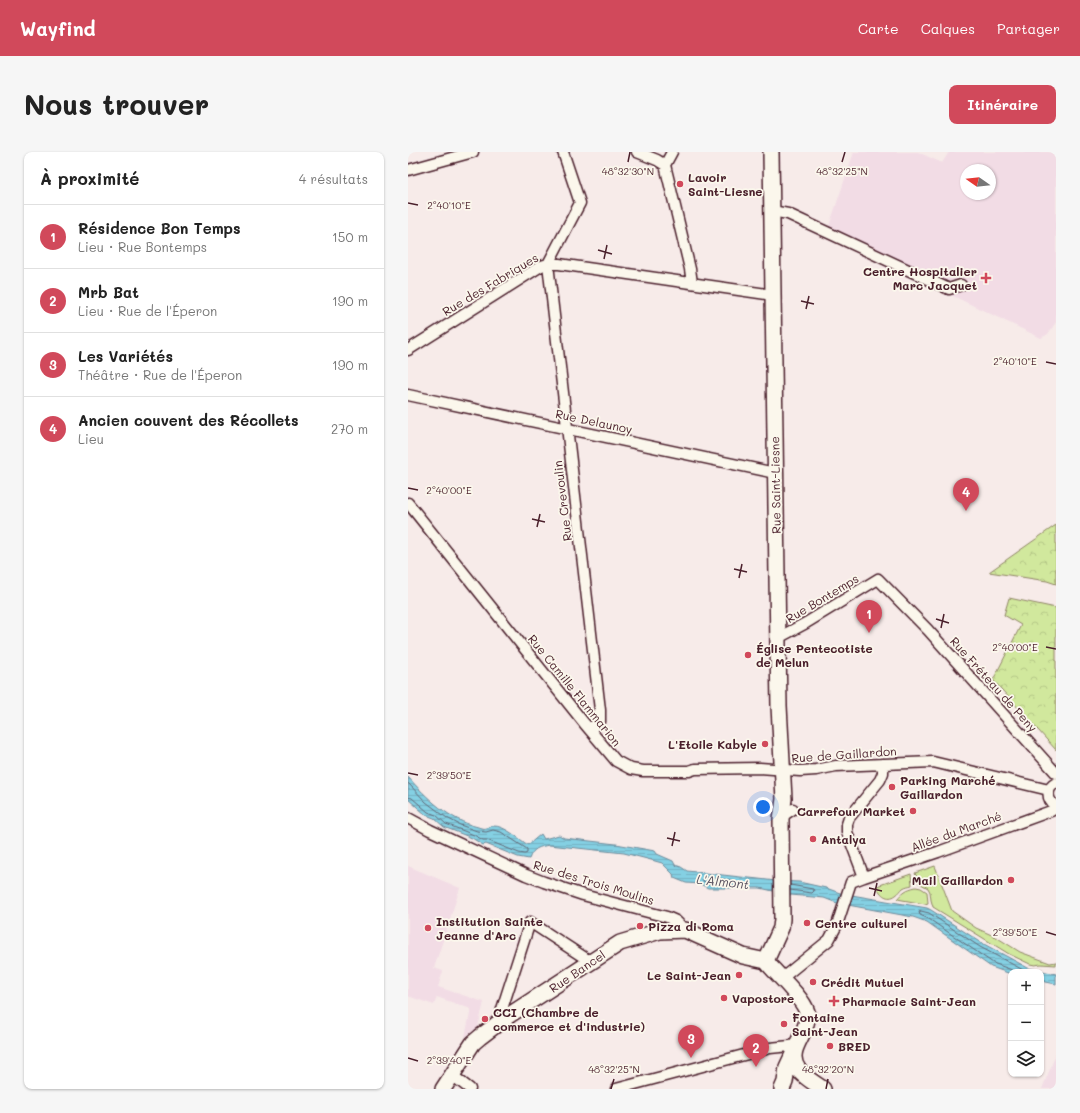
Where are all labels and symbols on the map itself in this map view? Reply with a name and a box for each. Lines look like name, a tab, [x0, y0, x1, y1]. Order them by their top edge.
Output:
text: 48°32'30"N	[602, 164, 654, 178]
text: 48°32'25"N	[816, 164, 868, 178]
north arrow	[960, 164, 996, 200]
place label: Lavoir Saint-Liesne	[688, 169, 762, 199]
marker: Lavoir Saint-Liesne	[675, 179, 685, 189]
text: 2°40'10"E	[427, 198, 471, 212]
street label: Rue des Fabriques	[439, 249, 541, 319]
place label: Centre Hospitalier Marc Jacquet	[863, 263, 977, 293]
marker: Centre Hospitalier Marc Jacquet	[980, 272, 992, 284]
text: 2°40'10"E	[993, 354, 1037, 368]
street label: Rue Delaunoy	[554, 405, 634, 437]
street label: Rue Saint-Liesne	[766, 436, 784, 534]
street label: Rue Crevoulin	[549, 460, 575, 542]
pin: 4	[953, 478, 979, 511]
text: 2°40'00"E	[426, 483, 472, 497]
street label: Rue Bontemps	[783, 570, 862, 626]
pin: 1	[856, 600, 882, 633]
street label: Rue Camille Flammarion	[525, 631, 625, 749]
street label: Rue Fréteau de Peny	[947, 633, 1041, 735]
place label: Église Pentecotiste de Melun	[756, 640, 873, 670]
text: 2°40'00"E	[992, 640, 1038, 654]
marker: Église Pentecotiste de Melun	[743, 650, 753, 660]
place label: L'Etoile Kabyle	[668, 736, 757, 752]
marker: L'Etoile Kabyle	[760, 739, 770, 749]
street label: Rue de Gaillardon	[791, 742, 897, 766]
text: 2°39'50"E	[427, 768, 472, 782]
place label: Parking Marché Gaillardon	[900, 772, 995, 802]
marker: Parking Marché Gaillardon	[887, 782, 897, 792]
your location	[753, 797, 773, 817]
place label: Carrefour Market	[797, 803, 905, 819]
marker: Carrefour Market	[908, 806, 918, 816]
street label: Allée du Marché	[908, 807, 1004, 855]
place label: Antalya	[821, 831, 866, 847]
marker: Antalya	[808, 834, 818, 844]
street label: Rue des Trois Moulins	[532, 856, 657, 908]
water label: L'Almont	[696, 870, 750, 892]
place label: Mail Gaillardon	[912, 872, 1003, 888]
marker: Mail Gaillardon	[1006, 875, 1016, 885]
place label: Institution Sainte Jeanne d'Arc	[436, 913, 543, 943]
place label: Centre culturel	[815, 915, 907, 931]
place label: Pizza di Roma	[648, 918, 734, 934]
marker: Centre culturel	[802, 918, 812, 928]
marker: Pizza di Roma	[635, 921, 645, 931]
marker: Institution Sainte Jeanne d'Arc	[423, 923, 433, 933]
text: 2°39'50"E	[993, 925, 1038, 939]
street label: Rue Bancel	[546, 946, 608, 996]
place label: Le Saint-Jean	[647, 967, 731, 983]
marker: Le Saint-Jean	[734, 970, 744, 980]
place label: Crédit Mutuel	[821, 974, 904, 990]
marker: Crédit Mutuel	[808, 977, 818, 987]
place label: Vapostore	[732, 990, 794, 1006]
marker: Vapostore	[719, 993, 729, 1003]
place label: Pharmacie Saint-Jean	[842, 993, 976, 1009]
marker: Pharmacie Saint-Jean	[829, 996, 839, 1006]
place label: CCI (Chambre de commerce et d'industrie)	[493, 1004, 645, 1034]
place label: Fontaine Saint-Jean	[792, 1009, 858, 1039]
marker: CCI (Chambre de commerce et d'industrie)	[480, 1014, 490, 1024]
marker: Fontaine Saint-Jean	[779, 1019, 789, 1029]
pin: 3	[678, 1025, 704, 1058]
pin: 2	[743, 1034, 769, 1067]
place label: BRED	[838, 1038, 871, 1054]
marker: BRED	[825, 1041, 835, 1051]
text: 2°39'40"E	[427, 1053, 472, 1067]
text: 48°32'25"N	[588, 1062, 640, 1076]
text: 48°32'20"N	[802, 1062, 854, 1076]

